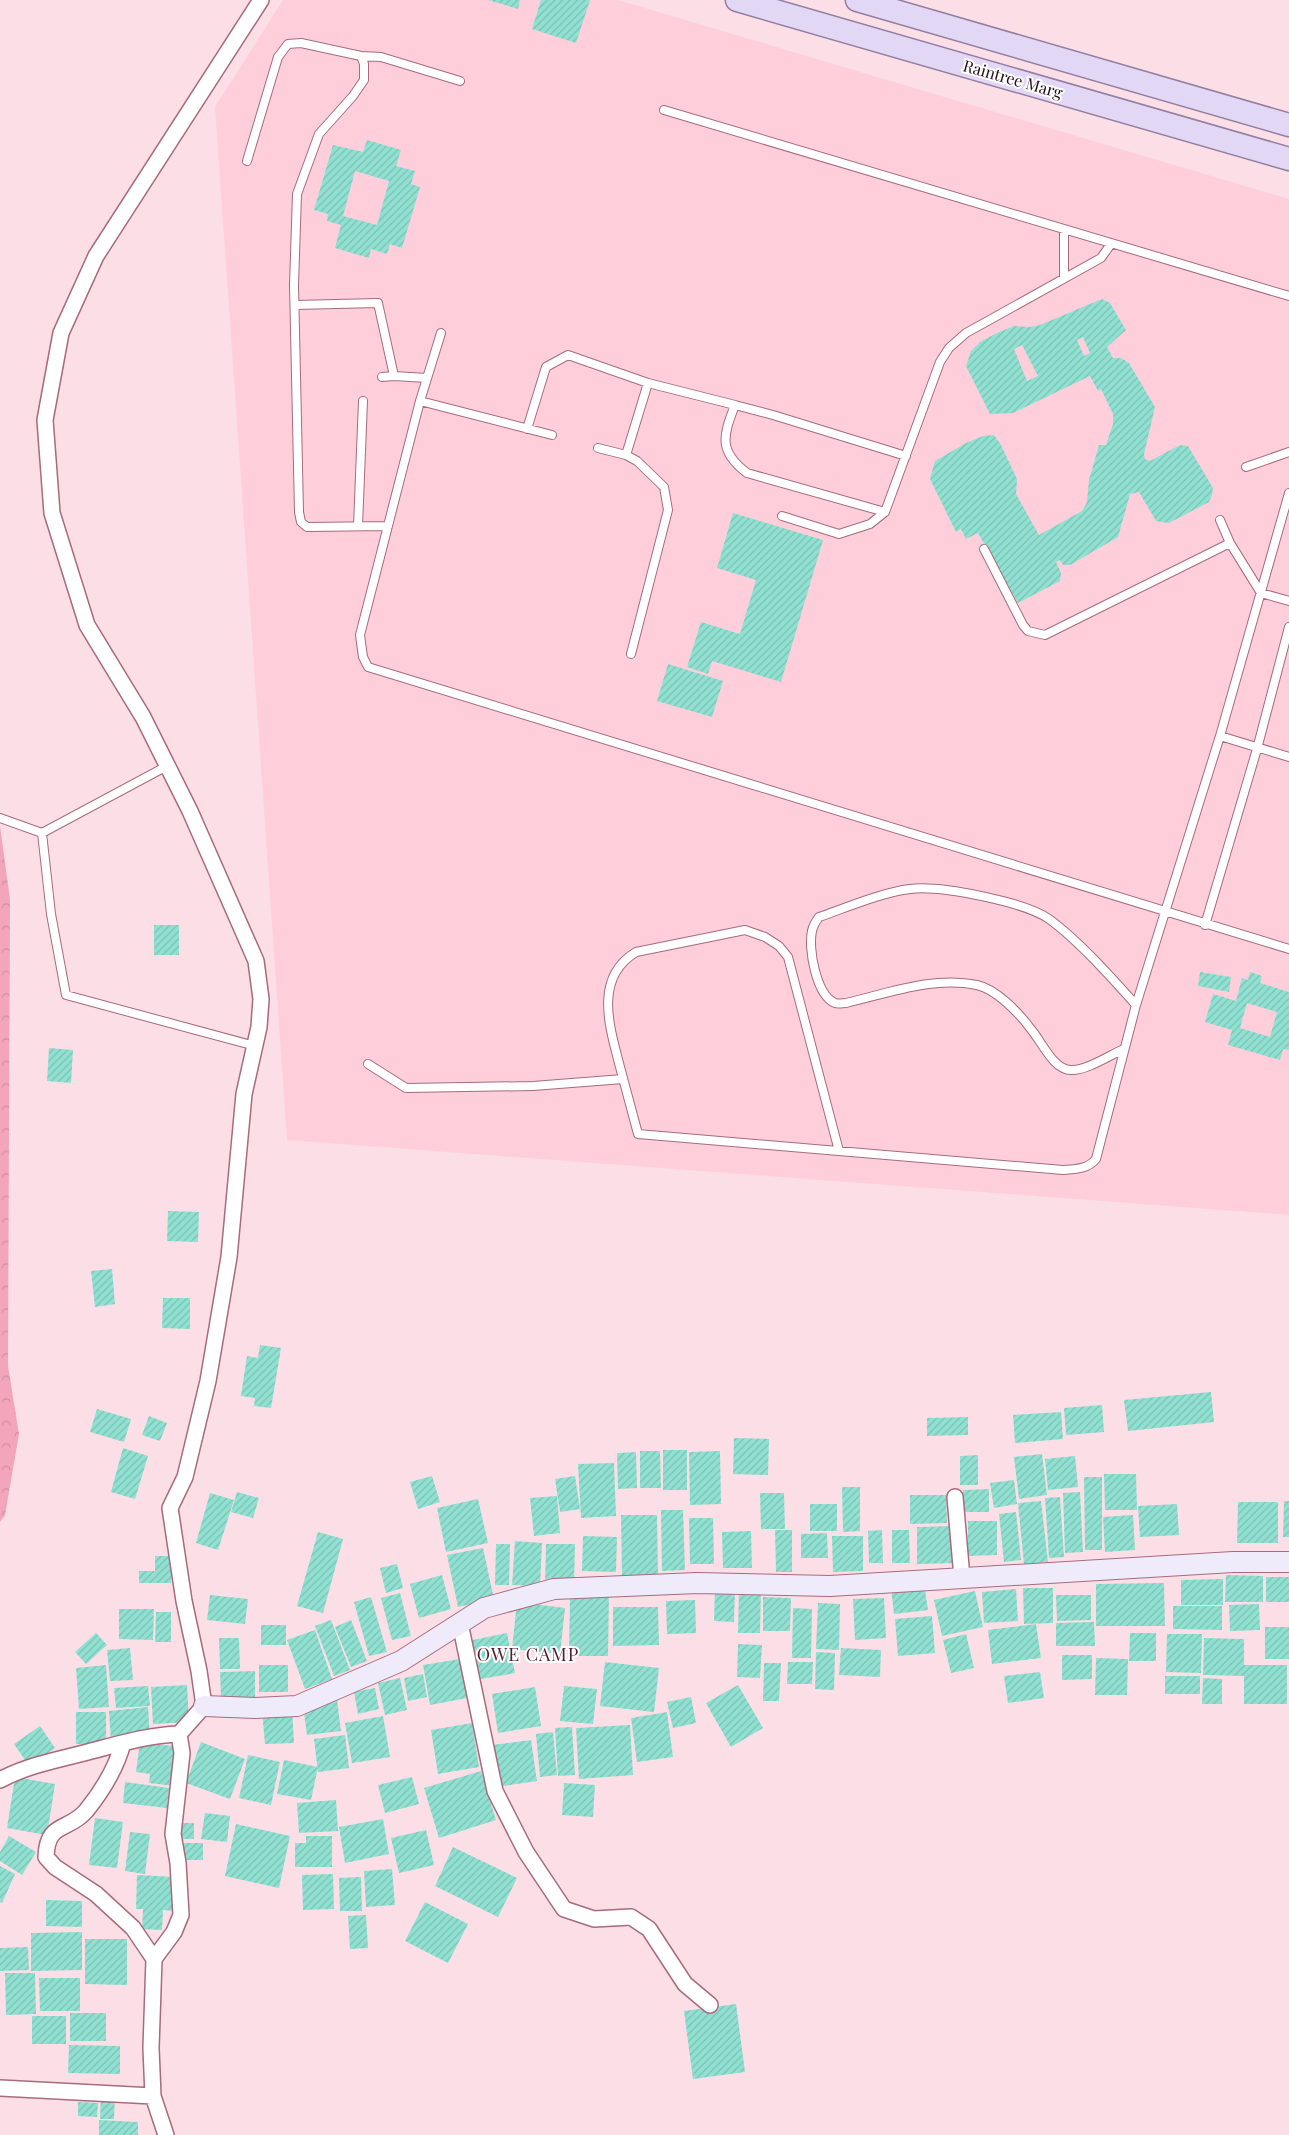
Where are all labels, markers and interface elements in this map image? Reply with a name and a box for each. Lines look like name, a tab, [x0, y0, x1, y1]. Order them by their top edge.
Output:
street label: Raintree Marg	[961, 54, 1066, 103]
district label: OWE CAMP	[477, 1642, 579, 1666]

